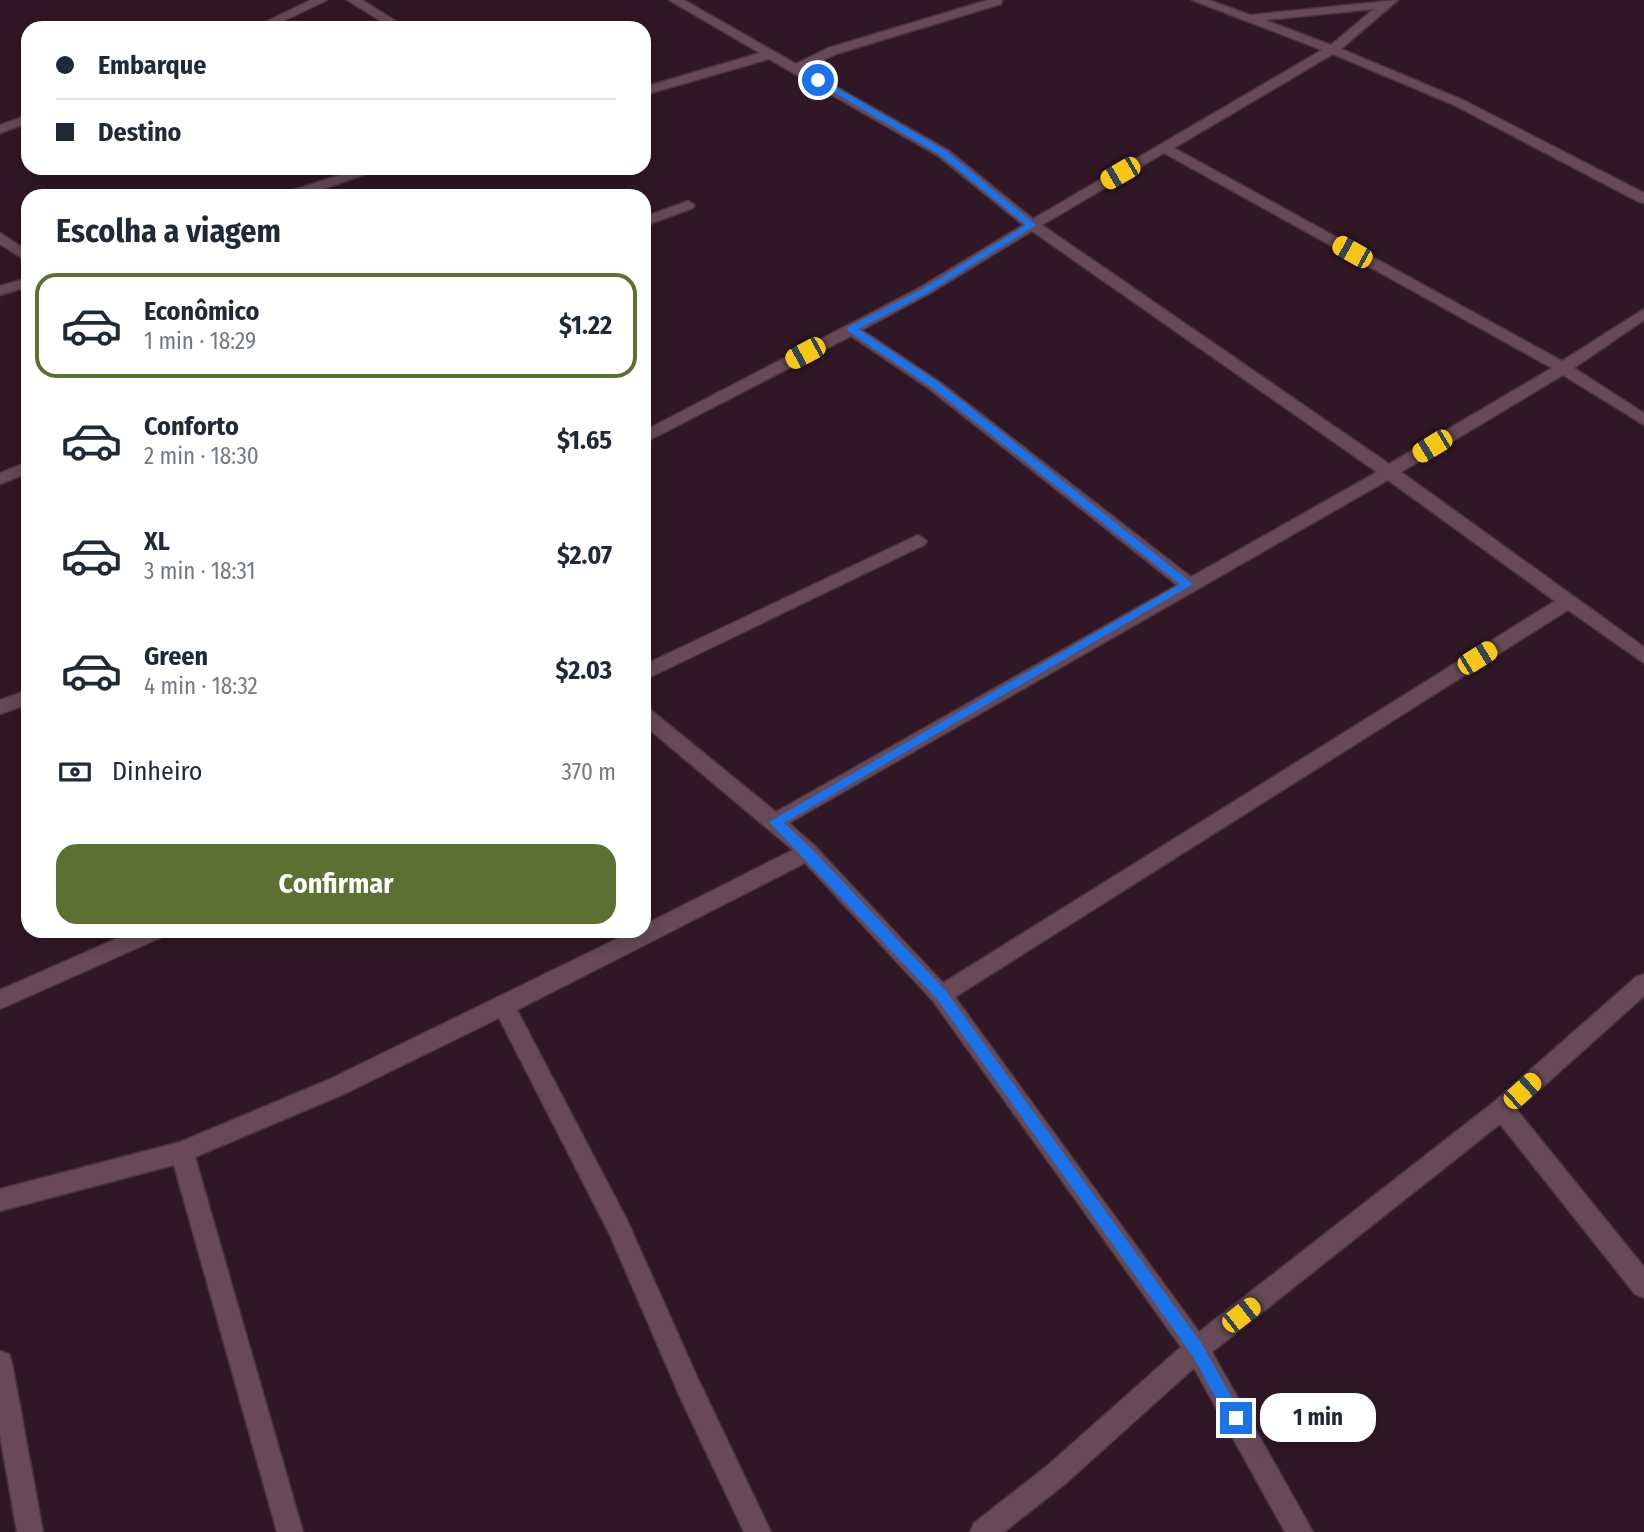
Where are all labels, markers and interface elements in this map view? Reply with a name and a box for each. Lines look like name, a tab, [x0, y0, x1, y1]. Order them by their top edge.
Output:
text: Embarque	[98, 50, 206, 81]
route start	[802, 64, 834, 96]
text: Destino	[98, 117, 181, 148]
car	[1097, 153, 1144, 193]
text: Escolha a viagem	[56, 212, 281, 250]
car	[1329, 233, 1376, 271]
icon: car	[60, 294, 123, 357]
text: Econômico	[144, 296, 259, 327]
text: $1.22	[559, 310, 612, 341]
text: 1 min · 18:29	[144, 327, 256, 355]
car	[782, 334, 829, 372]
icon: car	[60, 409, 123, 472]
text: Conforto	[144, 411, 239, 442]
text: $1.65	[557, 425, 612, 456]
car	[1409, 426, 1456, 466]
text: 2 min · 18:30	[144, 442, 259, 470]
icon: car	[60, 524, 123, 587]
text: XL	[144, 526, 170, 557]
text: $2.07	[557, 540, 612, 571]
text: 3 min · 18:31	[144, 557, 255, 585]
car	[1454, 638, 1501, 678]
icon: car	[60, 639, 123, 702]
text: Green	[144, 641, 208, 672]
text: $2.03	[555, 655, 612, 686]
text: 4 min · 18:32	[144, 672, 258, 700]
icon: cash	[56, 753, 94, 791]
text: Dinheiro	[112, 756, 202, 787]
text: 370 m	[562, 758, 616, 786]
button: Confirmar	[56, 844, 616, 924]
car	[1500, 1069, 1545, 1113]
car	[1218, 1294, 1265, 1336]
callout: 1 min	[1260, 1394, 1376, 1442]
route end	[1220, 1402, 1252, 1434]
text: 1 min	[1293, 1403, 1343, 1431]

